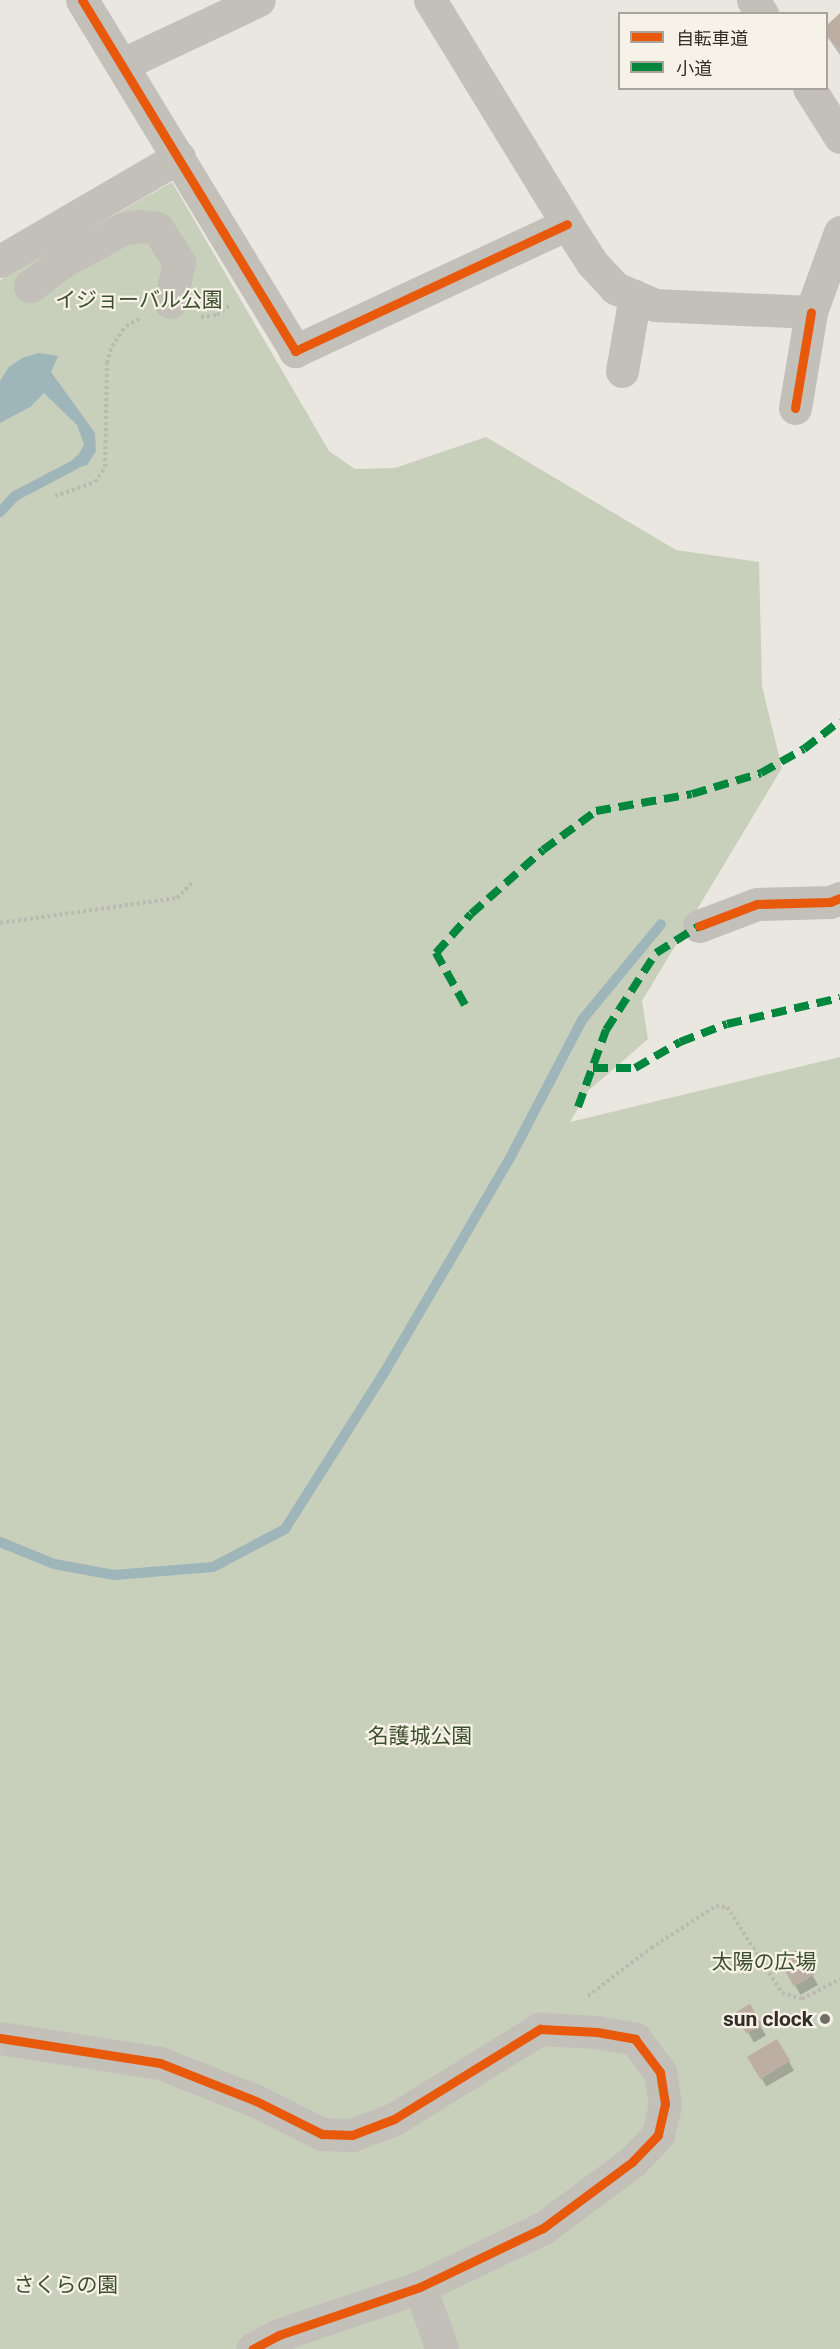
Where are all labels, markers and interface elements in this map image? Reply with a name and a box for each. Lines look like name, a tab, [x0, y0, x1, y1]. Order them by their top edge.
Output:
legend	[618, 12, 828, 90]
text: 自転車道	[676, 28, 748, 49]
text: 小道	[676, 58, 712, 79]
park label: イジョーバル公園	[55, 287, 223, 313]
park label: 名護城公園	[368, 1723, 472, 1749]
park label: 太陽の広場	[712, 1949, 816, 1975]
place label: sun clock	[723, 2006, 813, 2032]
marker: sun clock	[818, 2012, 832, 2026]
park label: さくらの園	[14, 2272, 118, 2298]

